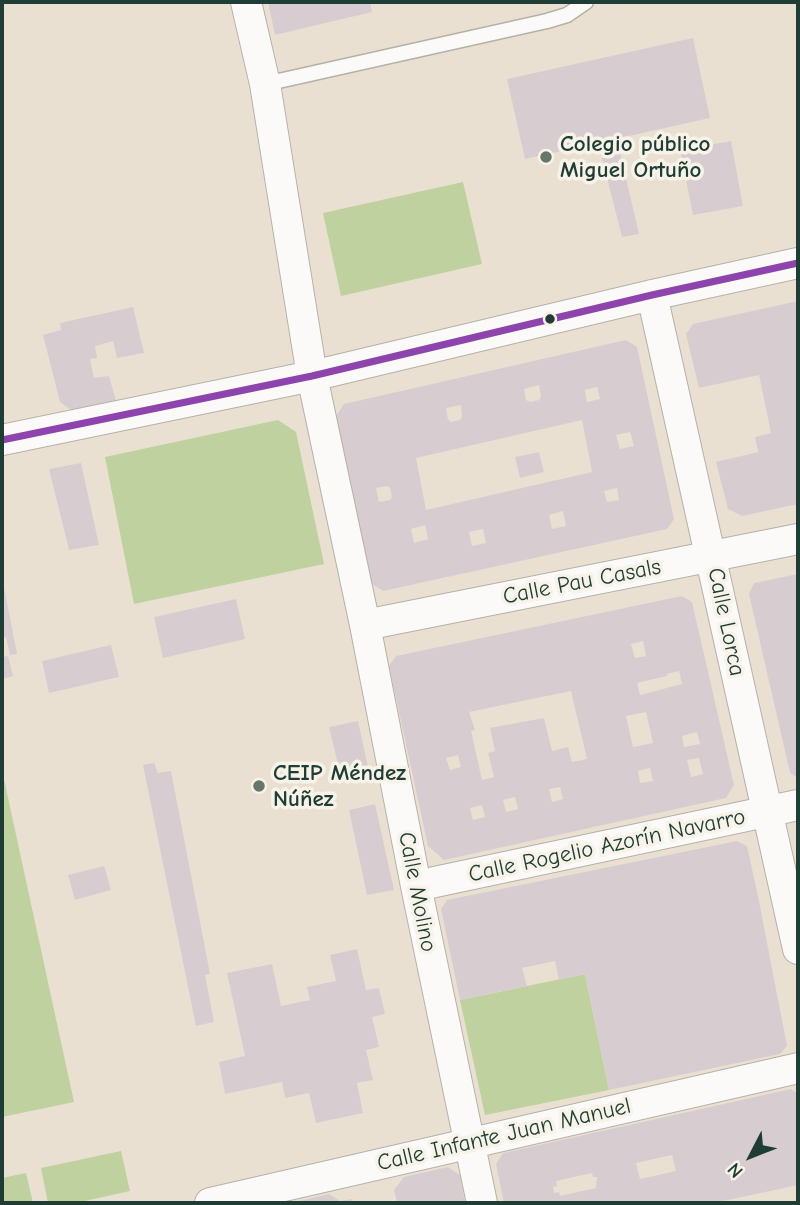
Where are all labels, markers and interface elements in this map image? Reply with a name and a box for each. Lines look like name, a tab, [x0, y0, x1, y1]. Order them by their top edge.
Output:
place label: Colegio público Miguel Ortuño	[560, 130, 710, 184]
marker: Colegio público Miguel Ortuño	[538, 149, 554, 165]
unlabelled marker	[543, 312, 557, 326]
street label: Calle Pau Casals	[501, 553, 663, 611]
street label: Calle Lorca	[701, 565, 751, 679]
place label: CEIP Méndez Núñez	[273, 759, 406, 813]
marker: CEIP Méndez Núñez	[251, 778, 267, 794]
street label: Calle Rogelio Azorín Navarro	[466, 803, 748, 889]
street label: Calle Molino	[392, 830, 442, 954]
street label: Calle Infante Juan Manuel	[375, 1092, 633, 1178]
north arrow	[716, 1121, 786, 1191]
text: N	[723, 1158, 748, 1182]

